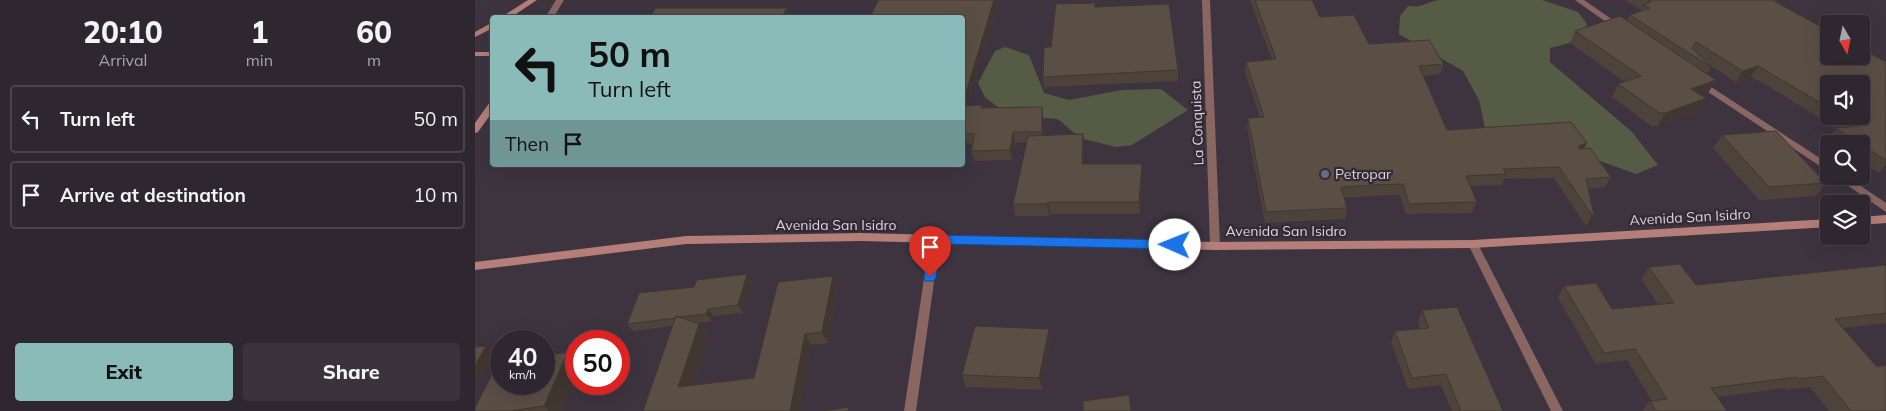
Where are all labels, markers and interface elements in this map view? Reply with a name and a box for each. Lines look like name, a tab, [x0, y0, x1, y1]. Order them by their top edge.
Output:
text: 20:10	[83, 13, 163, 51]
text: 1	[250, 13, 268, 51]
text: 60	[356, 13, 392, 51]
north arrow	[1820, 15, 1870, 65]
map controls	[1820, 15, 1870, 245]
text: 50 m	[588, 32, 671, 76]
icon: left	[505, 35, 570, 100]
text: Arrival	[98, 50, 147, 70]
text: min	[246, 50, 273, 70]
text: m	[367, 50, 381, 70]
text: Turn left	[588, 75, 671, 103]
button: sound	[1820, 75, 1870, 125]
street label: La Conquista	[1187, 80, 1207, 166]
icon: left	[17, 105, 45, 133]
text: Turn left	[60, 107, 135, 131]
text: 50 m	[414, 107, 458, 131]
icon: arrive	[559, 130, 587, 158]
text: Then	[505, 132, 549, 156]
button: search	[1820, 135, 1870, 185]
place label: Petropar	[1335, 165, 1392, 183]
marker: Petropar	[1319, 168, 1331, 180]
icon: arrive	[17, 181, 45, 209]
text: Arrive at destination	[60, 183, 246, 207]
text: 10 m	[414, 183, 458, 207]
button: layers	[1820, 195, 1870, 245]
street label: Avenida San Isidro	[1629, 205, 1751, 229]
street label: Avenida San Isidro	[775, 216, 897, 234]
position arrow	[1148, 218, 1200, 270]
street label: Avenida San Isidro	[1225, 222, 1347, 240]
pin	[909, 226, 951, 277]
icon: arrive	[916, 233, 944, 261]
speed limit sign: 50	[565, 330, 630, 395]
text: 40	[507, 341, 538, 372]
button: Exit	[15, 343, 233, 401]
button: Share	[243, 343, 460, 401]
text: km/h	[509, 367, 536, 382]

